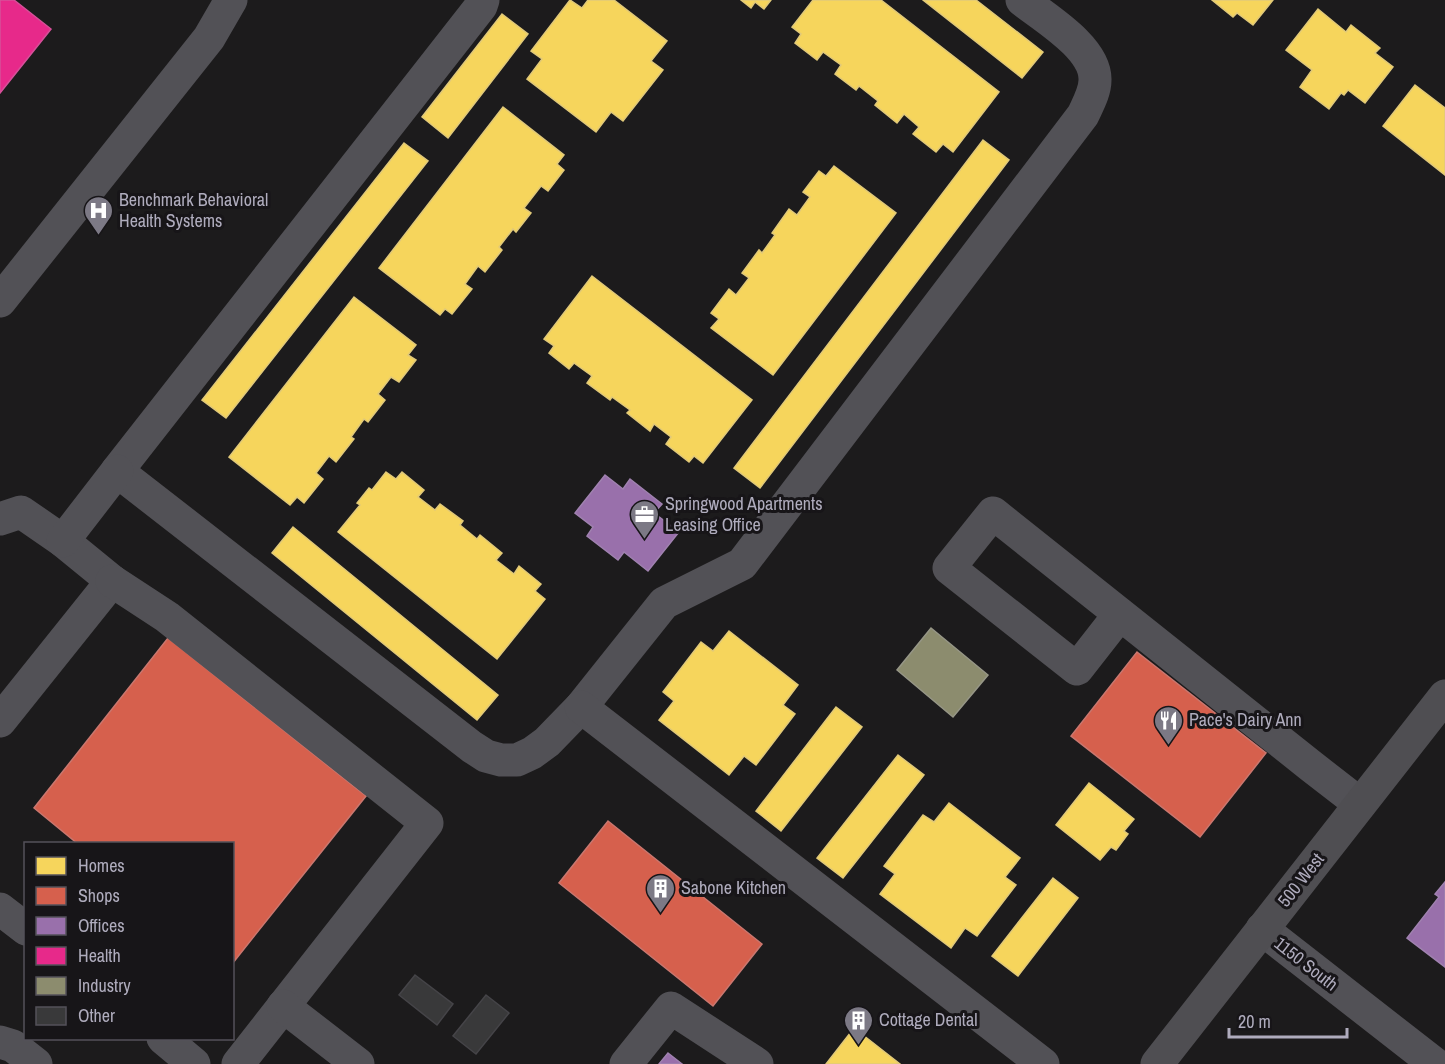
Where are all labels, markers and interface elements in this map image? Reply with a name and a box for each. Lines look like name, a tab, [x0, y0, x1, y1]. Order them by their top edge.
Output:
place label: Benchmark Behavioral Health Systems	[119, 187, 268, 233]
hospital icon: Benchmark Behavioral Health Systems	[82, 194, 114, 236]
place label: Springwood Apartments Leasing Office	[665, 491, 823, 537]
office icon: Springwood Apartments Leasing Office	[628, 498, 660, 540]
restaurant icon: Pace's Dairy Ann	[1152, 704, 1184, 746]
place label: Pace's Dairy Ann	[1189, 707, 1302, 732]
legend	[24, 842, 234, 1040]
street label: 500 West	[1272, 848, 1330, 912]
text: Homes	[78, 853, 125, 878]
building icon: Sabone Kitchen	[644, 872, 676, 914]
place label: Sabone Kitchen	[681, 875, 786, 900]
text: Shops	[78, 883, 120, 908]
text: Offices	[78, 913, 125, 938]
street label: 1150 South	[1269, 931, 1343, 996]
text: Health	[78, 943, 121, 968]
text: Industry	[78, 973, 131, 998]
scale bar	[1229, 1001, 1348, 1039]
text: Other	[78, 1003, 115, 1028]
building icon: Cottage Dental	[842, 1004, 874, 1046]
place label: Cottage Dental	[879, 1007, 977, 1032]
text: 20 m	[1238, 1009, 1271, 1034]

